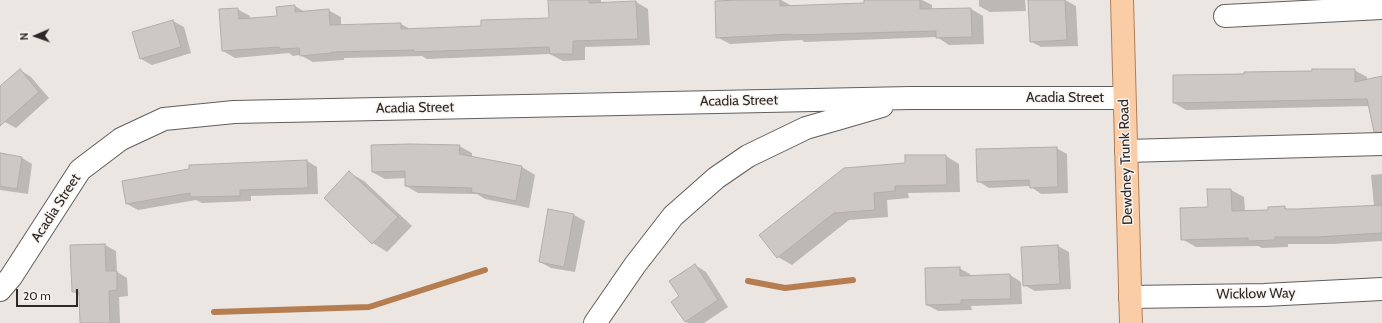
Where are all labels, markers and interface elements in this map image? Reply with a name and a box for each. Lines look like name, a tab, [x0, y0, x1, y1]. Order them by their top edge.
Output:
north arrow	[16, 16, 56, 56]
text: N	[17, 32, 31, 41]
street label: Acadia Street	[1026, 90, 1104, 106]
street label: Acadia Street	[700, 92, 778, 110]
street label: Acadia Street	[376, 99, 454, 117]
street label: Dewdney Trunk Road	[1115, 99, 1137, 225]
street label: Acadia Street	[28, 171, 84, 245]
scale bar	[18, 281, 80, 307]
street label: Wicklow Way	[1216, 285, 1296, 303]
text: 20 m	[23, 288, 51, 303]

